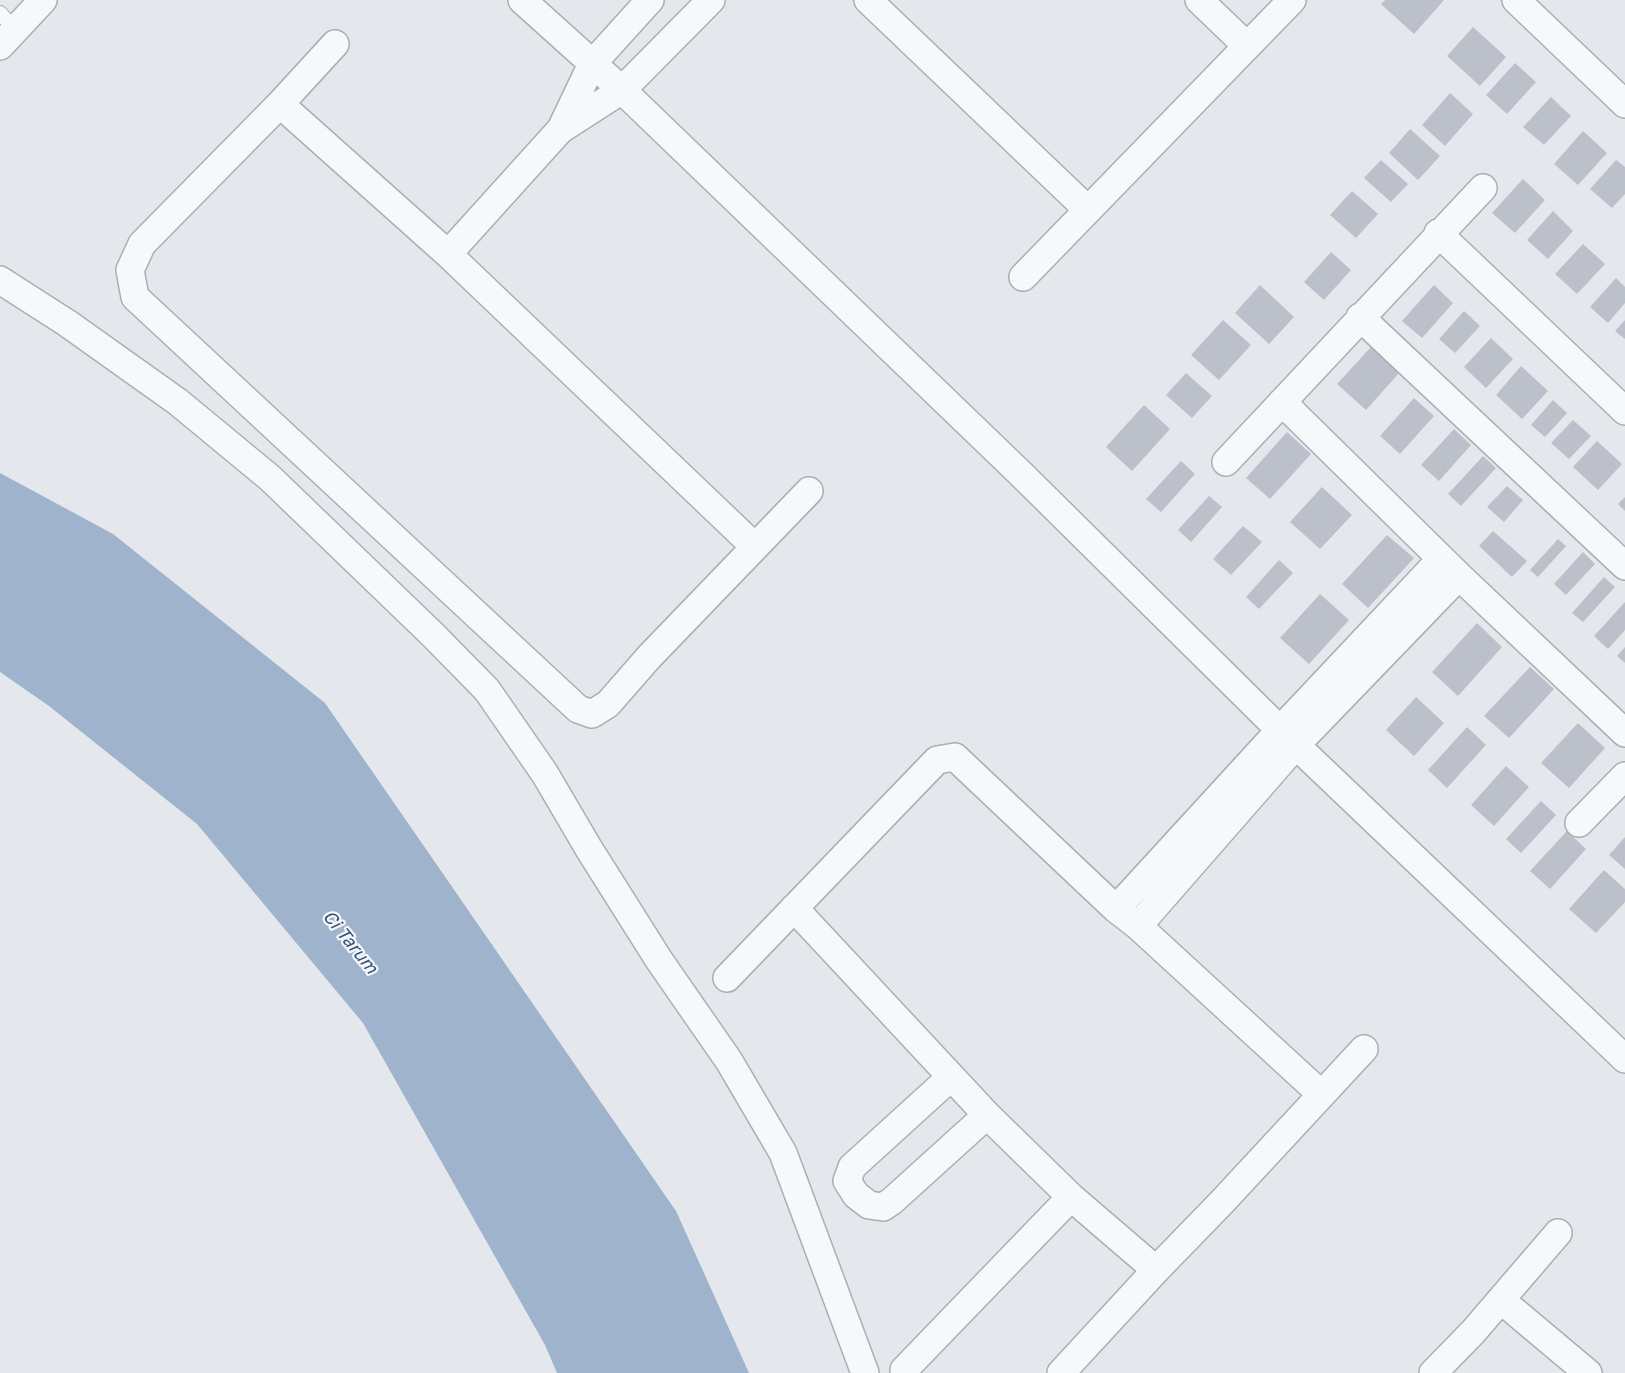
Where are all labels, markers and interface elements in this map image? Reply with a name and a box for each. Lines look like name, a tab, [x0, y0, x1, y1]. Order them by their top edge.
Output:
water label: Ci Tarum	[318, 906, 382, 978]

